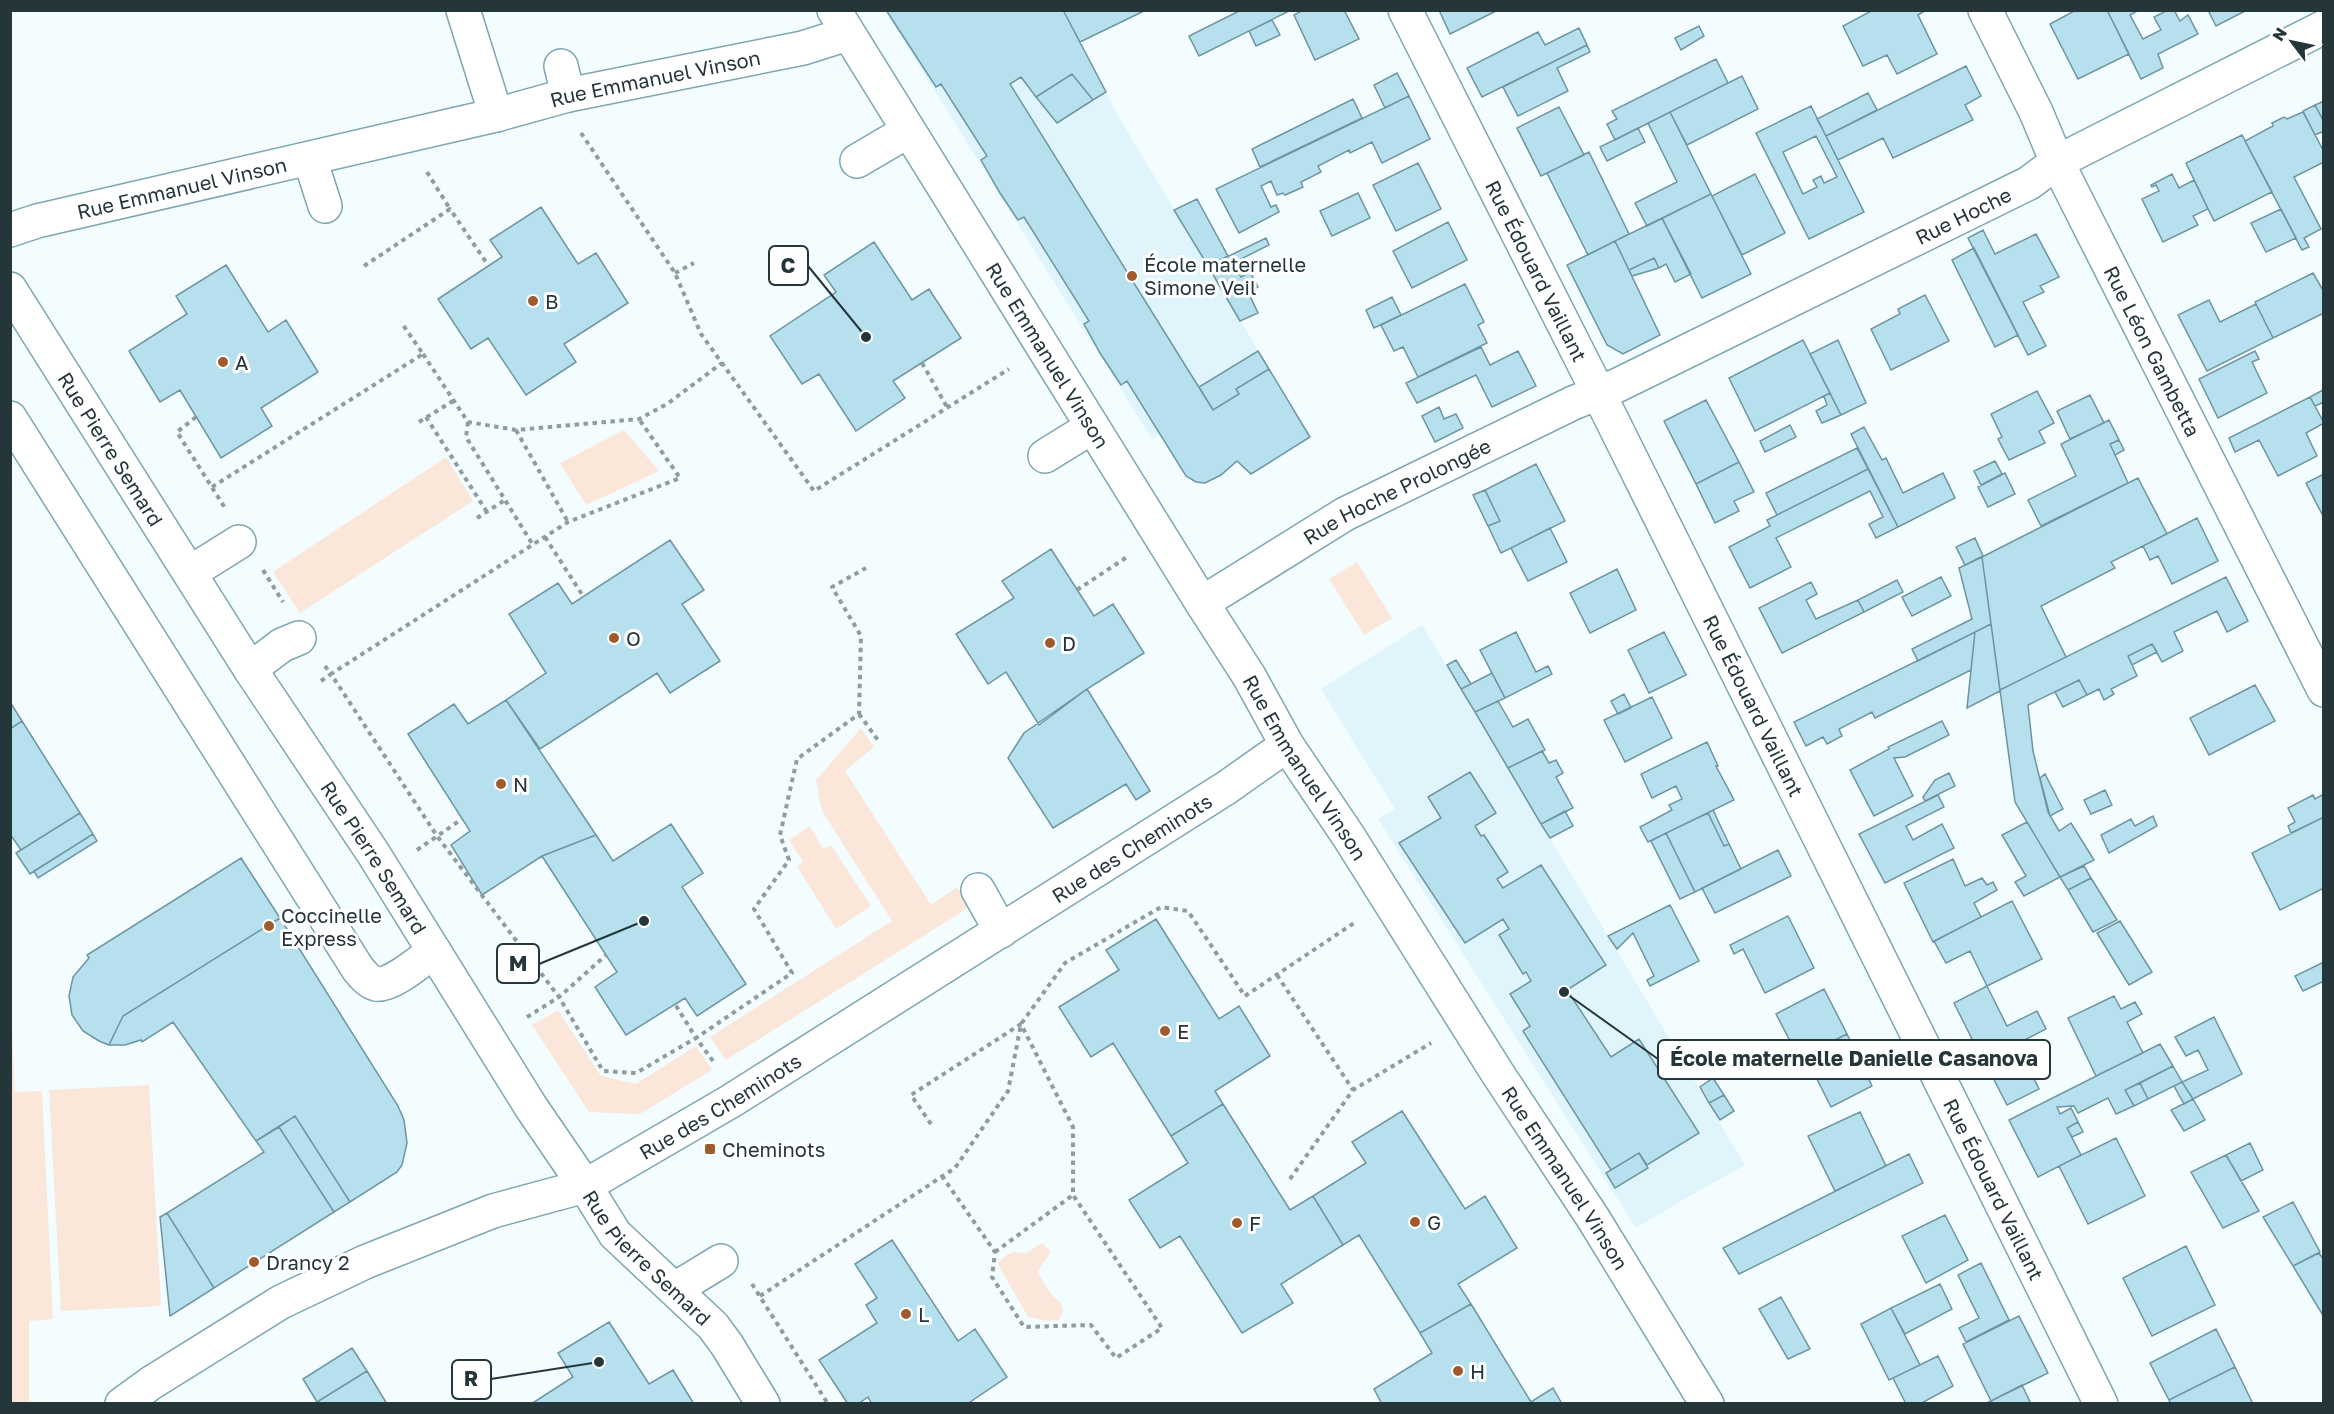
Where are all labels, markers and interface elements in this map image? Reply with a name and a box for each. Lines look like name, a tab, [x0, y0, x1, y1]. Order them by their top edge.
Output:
north arrow	[2262, 12, 2322, 72]
text: N	[2268, 24, 2291, 45]
street label: Rue Emmanuel Vinson	[547, 45, 762, 111]
street label: Rue Emmanuel Vinson	[75, 152, 289, 223]
street label: Rue Édouard Vaillant	[1481, 176, 1592, 365]
street label: Rue Hoche	[1911, 182, 2015, 249]
callout: C	[769, 246, 808, 285]
text: C	[781, 252, 796, 278]
place label: École maternelle Simone Veil	[1144, 252, 1306, 299]
street label: Rue Emmanuel Vinson	[981, 258, 1115, 452]
street label: Rue Léon Gambetta	[2099, 262, 2206, 440]
marker: École maternelle Simone Veil	[1125, 269, 1139, 283]
place label: B	[545, 289, 558, 313]
marker: B	[526, 294, 540, 308]
place label: A	[235, 350, 248, 374]
marker: A	[216, 355, 230, 369]
street label: Rue Pierre Semard	[53, 367, 168, 530]
street label: Rue Hoche Prolongée	[1299, 433, 1494, 549]
street label: Rue Édouard Vaillant	[1699, 611, 1809, 800]
place label: O	[626, 626, 641, 650]
marker: O	[607, 631, 621, 645]
place label: D	[1062, 631, 1076, 655]
marker: D	[1043, 636, 1057, 650]
street label: Rue Emmanuel Vinson	[1239, 670, 1372, 864]
place label: N	[513, 772, 528, 796]
street label: Rue Pierre Semard	[316, 776, 432, 938]
marker: N	[494, 777, 508, 791]
street label: Rue des Cheminots	[1047, 788, 1216, 907]
place label: Coccinelle Express	[281, 903, 382, 950]
marker: Coccinelle Express	[262, 919, 276, 933]
callout: M	[497, 944, 539, 983]
text: M	[509, 950, 527, 976]
place label: E	[1177, 1019, 1189, 1043]
marker: E	[1158, 1024, 1172, 1038]
callout: École maternelle Danielle Casanova	[1658, 1040, 2050, 1079]
text: École maternelle Danielle Casanova	[1670, 1045, 2038, 1071]
street label: Rue des Cheminots	[635, 1047, 805, 1163]
street label: Rue Emmanuel Vinson	[1497, 1081, 1634, 1274]
street label: Rue Édouard Vaillant	[1939, 1094, 2049, 1284]
place label: Cheminots	[722, 1137, 825, 1161]
marker: Cheminots	[703, 1142, 717, 1156]
street label: Rue Pierre Semard	[578, 1185, 716, 1330]
place label: G	[1427, 1210, 1441, 1234]
place label: F	[1249, 1211, 1261, 1235]
marker: G	[1408, 1215, 1422, 1229]
marker: F	[1230, 1216, 1244, 1230]
place label: Drancy 2	[266, 1250, 350, 1274]
marker: Drancy 2	[247, 1255, 261, 1269]
place label: L	[918, 1302, 929, 1326]
marker: L	[899, 1307, 913, 1321]
place label: H	[1470, 1359, 1485, 1383]
callout: R	[452, 1360, 491, 1399]
marker: H	[1451, 1364, 1465, 1378]
text: R	[464, 1365, 478, 1391]

